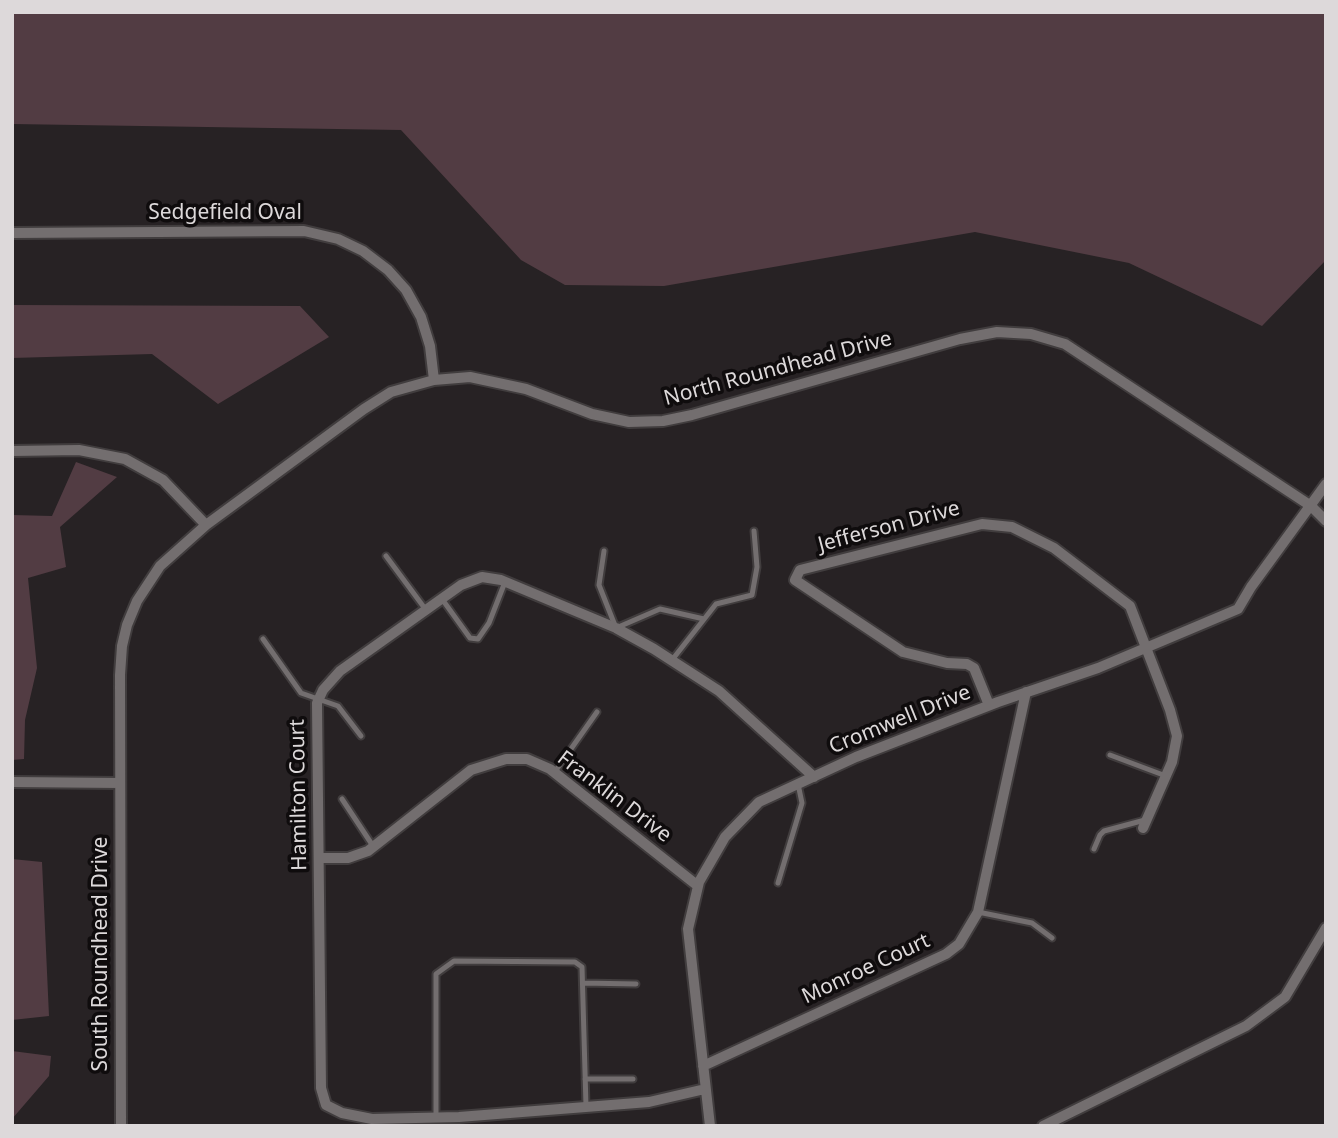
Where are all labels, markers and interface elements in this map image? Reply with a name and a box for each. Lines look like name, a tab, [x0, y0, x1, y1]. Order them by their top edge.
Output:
street label: Sedgefield Oval	[148, 200, 302, 226]
street label: North Roundhead Drive	[661, 326, 895, 412]
street label: Jefferson Drive	[815, 496, 963, 558]
street label: Cromwell Drive	[826, 680, 974, 760]
street label: Hamilton Court	[285, 719, 313, 871]
street label: Franklin Drive	[552, 746, 676, 848]
street label: South Roundhead Drive	[88, 837, 114, 1071]
street label: Monroe Court	[798, 928, 934, 1010]

